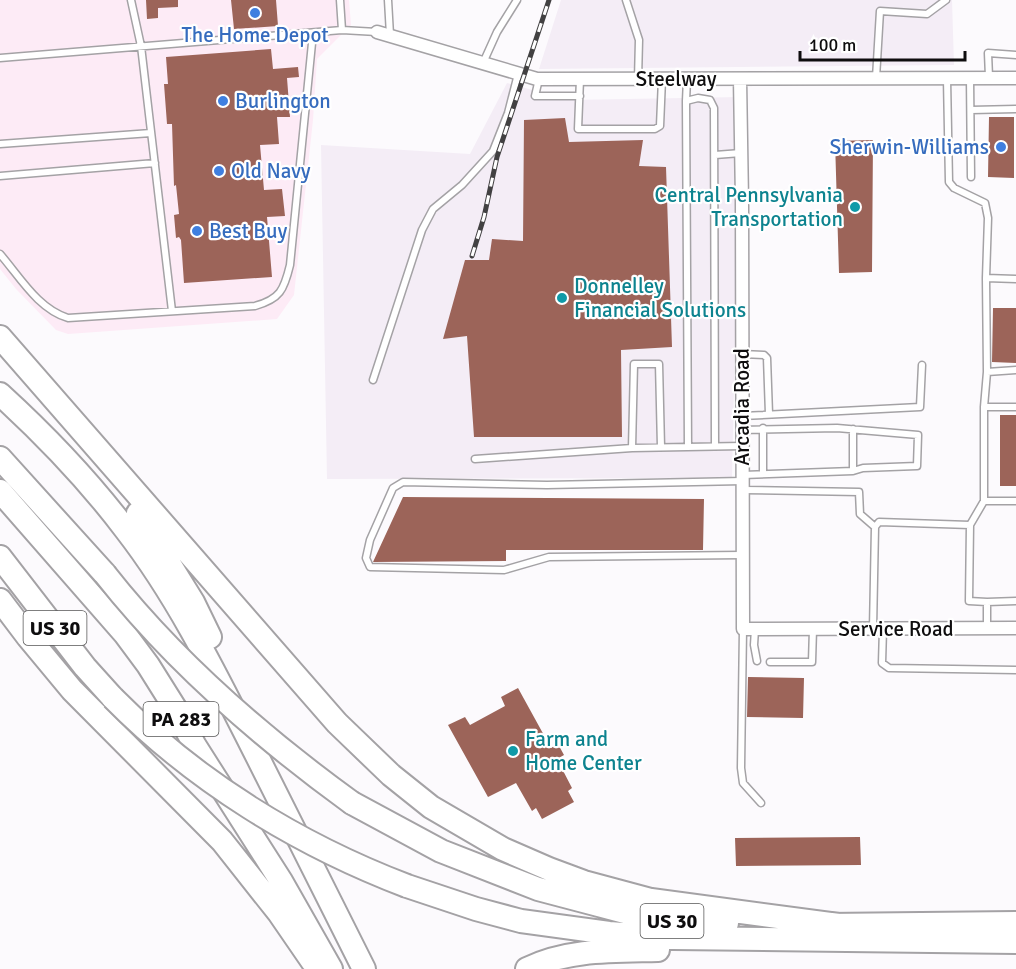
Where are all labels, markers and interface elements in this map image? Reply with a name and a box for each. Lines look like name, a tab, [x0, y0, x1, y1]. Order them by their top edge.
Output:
marker: The Home Depot	[248, 6, 262, 20]
place label: The Home Depot	[181, 22, 329, 48]
scale bar	[800, 24, 965, 62]
text: 100 m	[809, 34, 856, 56]
street label: Steelway	[635, 66, 717, 92]
place label: Burlington	[235, 88, 331, 114]
marker: Burlington	[216, 94, 230, 108]
place label: Sherwin-Williams	[829, 134, 989, 160]
marker: Sherwin-Williams	[994, 140, 1008, 154]
place label: Old Navy	[231, 158, 311, 184]
marker: Old Navy	[212, 164, 226, 178]
place label: Central Pennsylvania Transportation	[654, 182, 843, 232]
marker: Central Pennsylvania Transportation	[848, 200, 862, 214]
place label: Best Buy	[209, 218, 288, 244]
marker: Best Buy	[190, 224, 204, 238]
place label: Donnelley Financial Solutions	[574, 273, 746, 323]
marker: Donnelley Financial Solutions	[555, 291, 569, 305]
street label: Arcadia Road	[729, 348, 755, 466]
road number: US 30	[23, 611, 86, 645]
street label: Service Road	[838, 616, 954, 642]
road number: PA 283	[144, 702, 219, 736]
place label: Farm and Home Center	[525, 726, 642, 776]
marker: Farm and Home Center	[506, 744, 520, 758]
road number: US 30	[640, 904, 704, 938]

